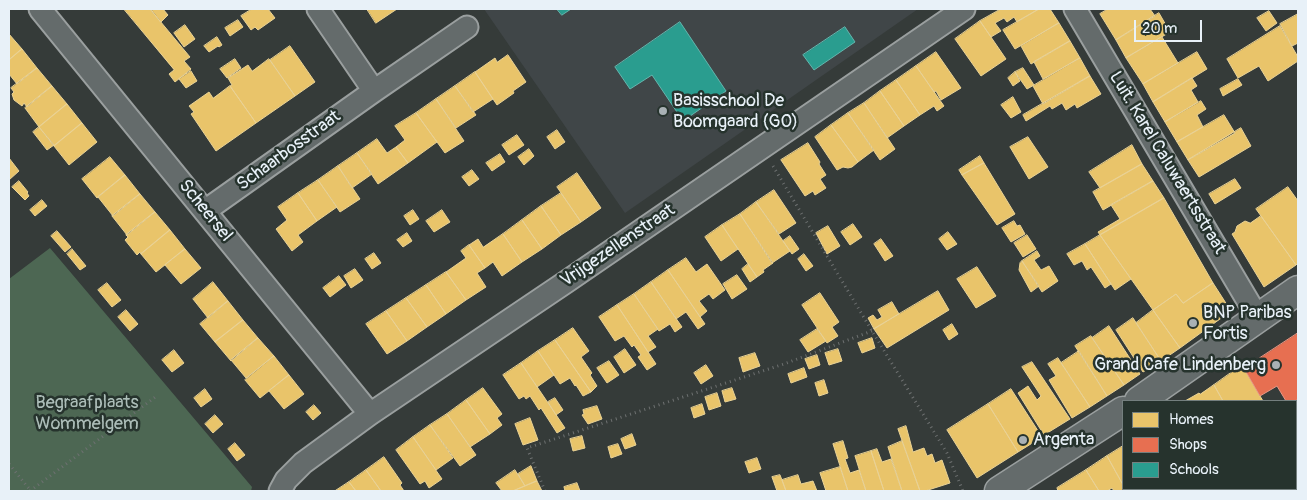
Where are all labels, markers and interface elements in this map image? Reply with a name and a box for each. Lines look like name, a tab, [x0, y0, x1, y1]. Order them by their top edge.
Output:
scale bar	[1137, 10, 1204, 42]
text: 20 m	[1142, 19, 1177, 38]
street label: Luit. Karel Caluwaertsstraat	[1104, 68, 1230, 258]
place label: Basisschool De Boomgaard (GO)	[673, 90, 798, 132]
marker: Basisschool De Boomgaard (GO)	[657, 105, 669, 117]
street label: Schaarbosstraat	[233, 106, 345, 196]
street label: Scheersel	[173, 176, 237, 246]
street label: Vrijgezellenstraat	[557, 200, 679, 292]
place label: BNP Paribas Fortis	[1203, 302, 1292, 344]
marker: BNP Paribas Fortis	[1187, 317, 1199, 329]
place label: Grand Cafe Lindenberg	[1094, 354, 1266, 376]
marker: Grand Cafe Lindenberg	[1270, 359, 1282, 371]
park label: Begraafplaats Wommelgem	[35, 392, 139, 434]
legend	[1122, 400, 1297, 490]
text: Homes	[1169, 410, 1214, 429]
place label: Argenta	[1033, 429, 1094, 451]
marker: Argenta	[1017, 434, 1029, 446]
text: Shops	[1169, 435, 1207, 454]
text: Schools	[1169, 460, 1219, 479]

